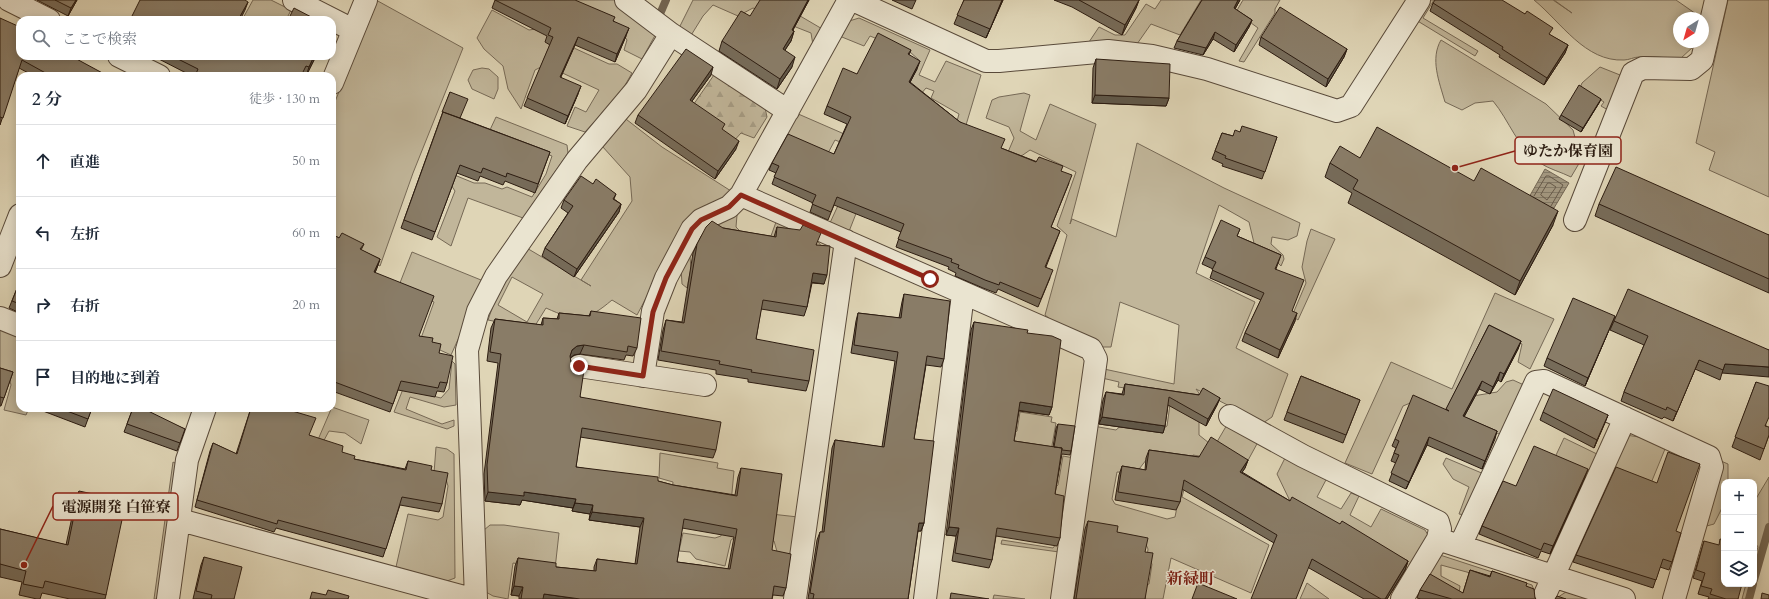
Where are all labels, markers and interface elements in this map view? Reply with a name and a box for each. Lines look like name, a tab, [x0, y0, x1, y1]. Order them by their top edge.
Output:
north arrow	[1673, 12, 1709, 48]
search box	[16, 16, 336, 60]
icon: search	[30, 27, 52, 49]
text: ここで検索	[62, 29, 137, 49]
text: 2 分	[32, 88, 62, 111]
text: 徒歩 · 130 m	[249, 90, 320, 108]
callout: ゆたか保育園	[1515, 137, 1621, 164]
text: ゆたか保育園	[1523, 141, 1613, 161]
icon: ahead	[32, 150, 54, 172]
text: 直進	[70, 152, 100, 172]
text: 50 m	[292, 152, 320, 170]
icon: left	[32, 222, 54, 244]
text: 左折	[70, 224, 100, 244]
text: 60 m	[292, 224, 320, 242]
route start	[921, 270, 939, 288]
icon: right	[32, 294, 54, 316]
text: 右折	[70, 296, 100, 316]
text: 20 m	[292, 296, 320, 314]
route end	[570, 357, 588, 375]
icon: arrive	[32, 366, 54, 388]
text: 目的地に到着	[70, 368, 160, 388]
map controls	[1721, 479, 1757, 587]
button: +	[1721, 479, 1757, 515]
callout: 電源開発 白笹寮	[53, 493, 178, 520]
text: 電源開発 白笹寮	[61, 497, 171, 517]
button: −	[1721, 515, 1757, 551]
button: layers	[1721, 551, 1757, 587]
district label: 新緑町	[1166, 568, 1215, 590]

